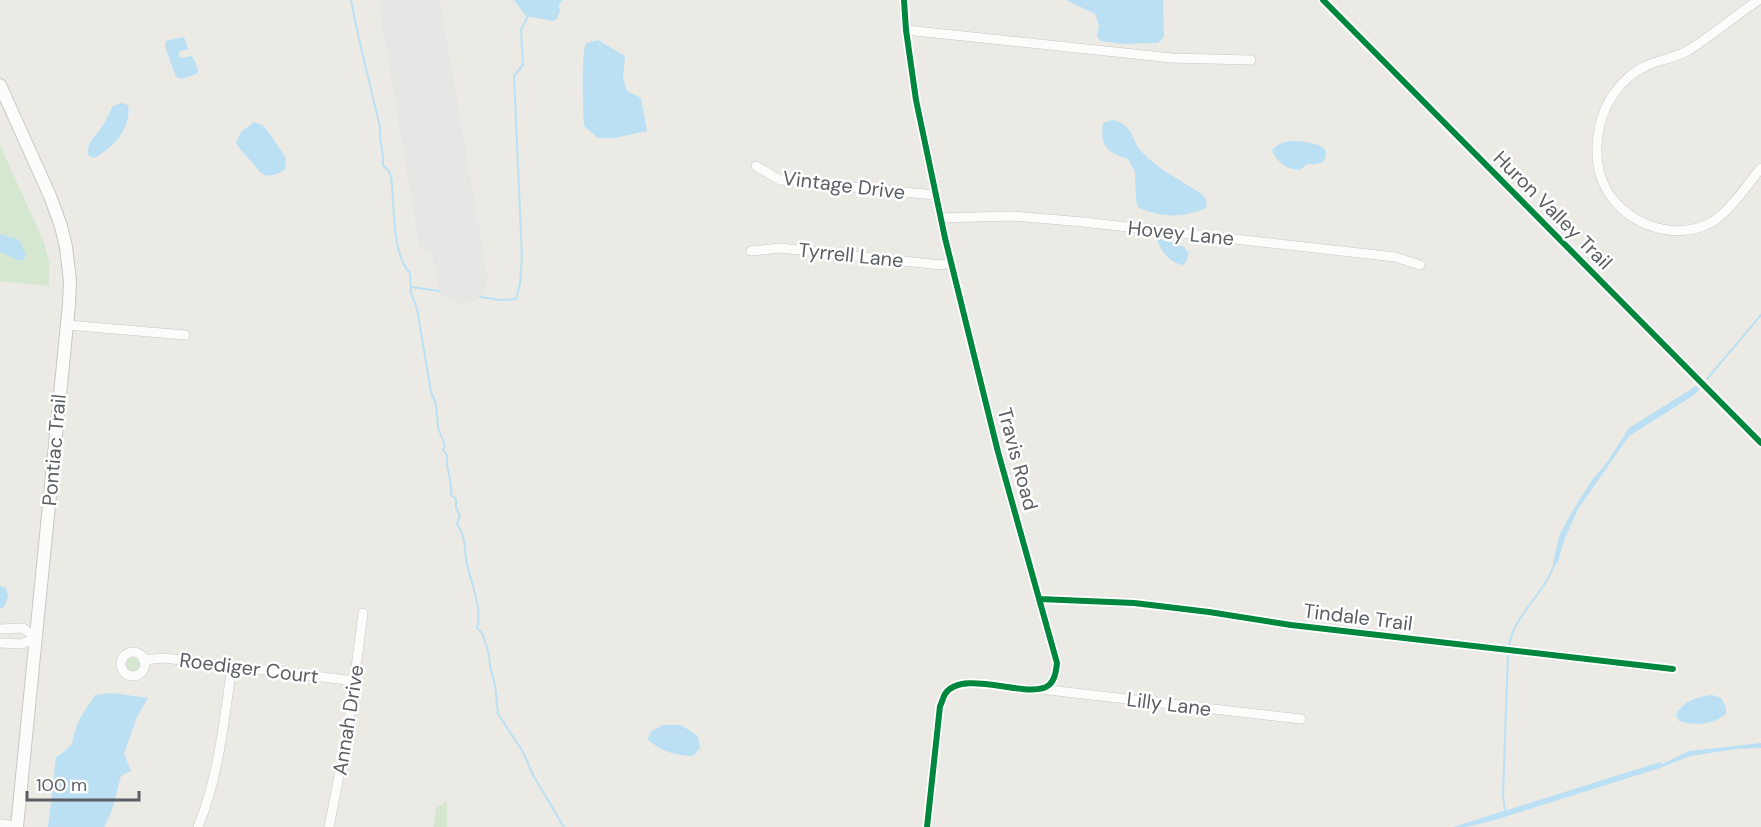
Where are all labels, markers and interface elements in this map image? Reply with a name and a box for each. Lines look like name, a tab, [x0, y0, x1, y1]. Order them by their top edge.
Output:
street label: Huron Valley Trail	[1488, 145, 1618, 275]
street label: Vintage Drive	[781, 165, 907, 205]
street label: Hovey Lane	[1127, 214, 1235, 252]
street label: Tyrrell Lane	[797, 237, 905, 273]
street label: Pontiac Trail	[36, 393, 72, 507]
street label: Travis Road	[992, 405, 1044, 513]
street label: Tindale Trail	[1302, 597, 1414, 637]
street label: Roediger Court	[178, 647, 320, 689]
street label: Annah Drive	[326, 663, 370, 777]
street label: Lilly Lane	[1125, 686, 1213, 722]
scale bar	[27, 764, 140, 802]
text: 100 m	[36, 773, 87, 797]

